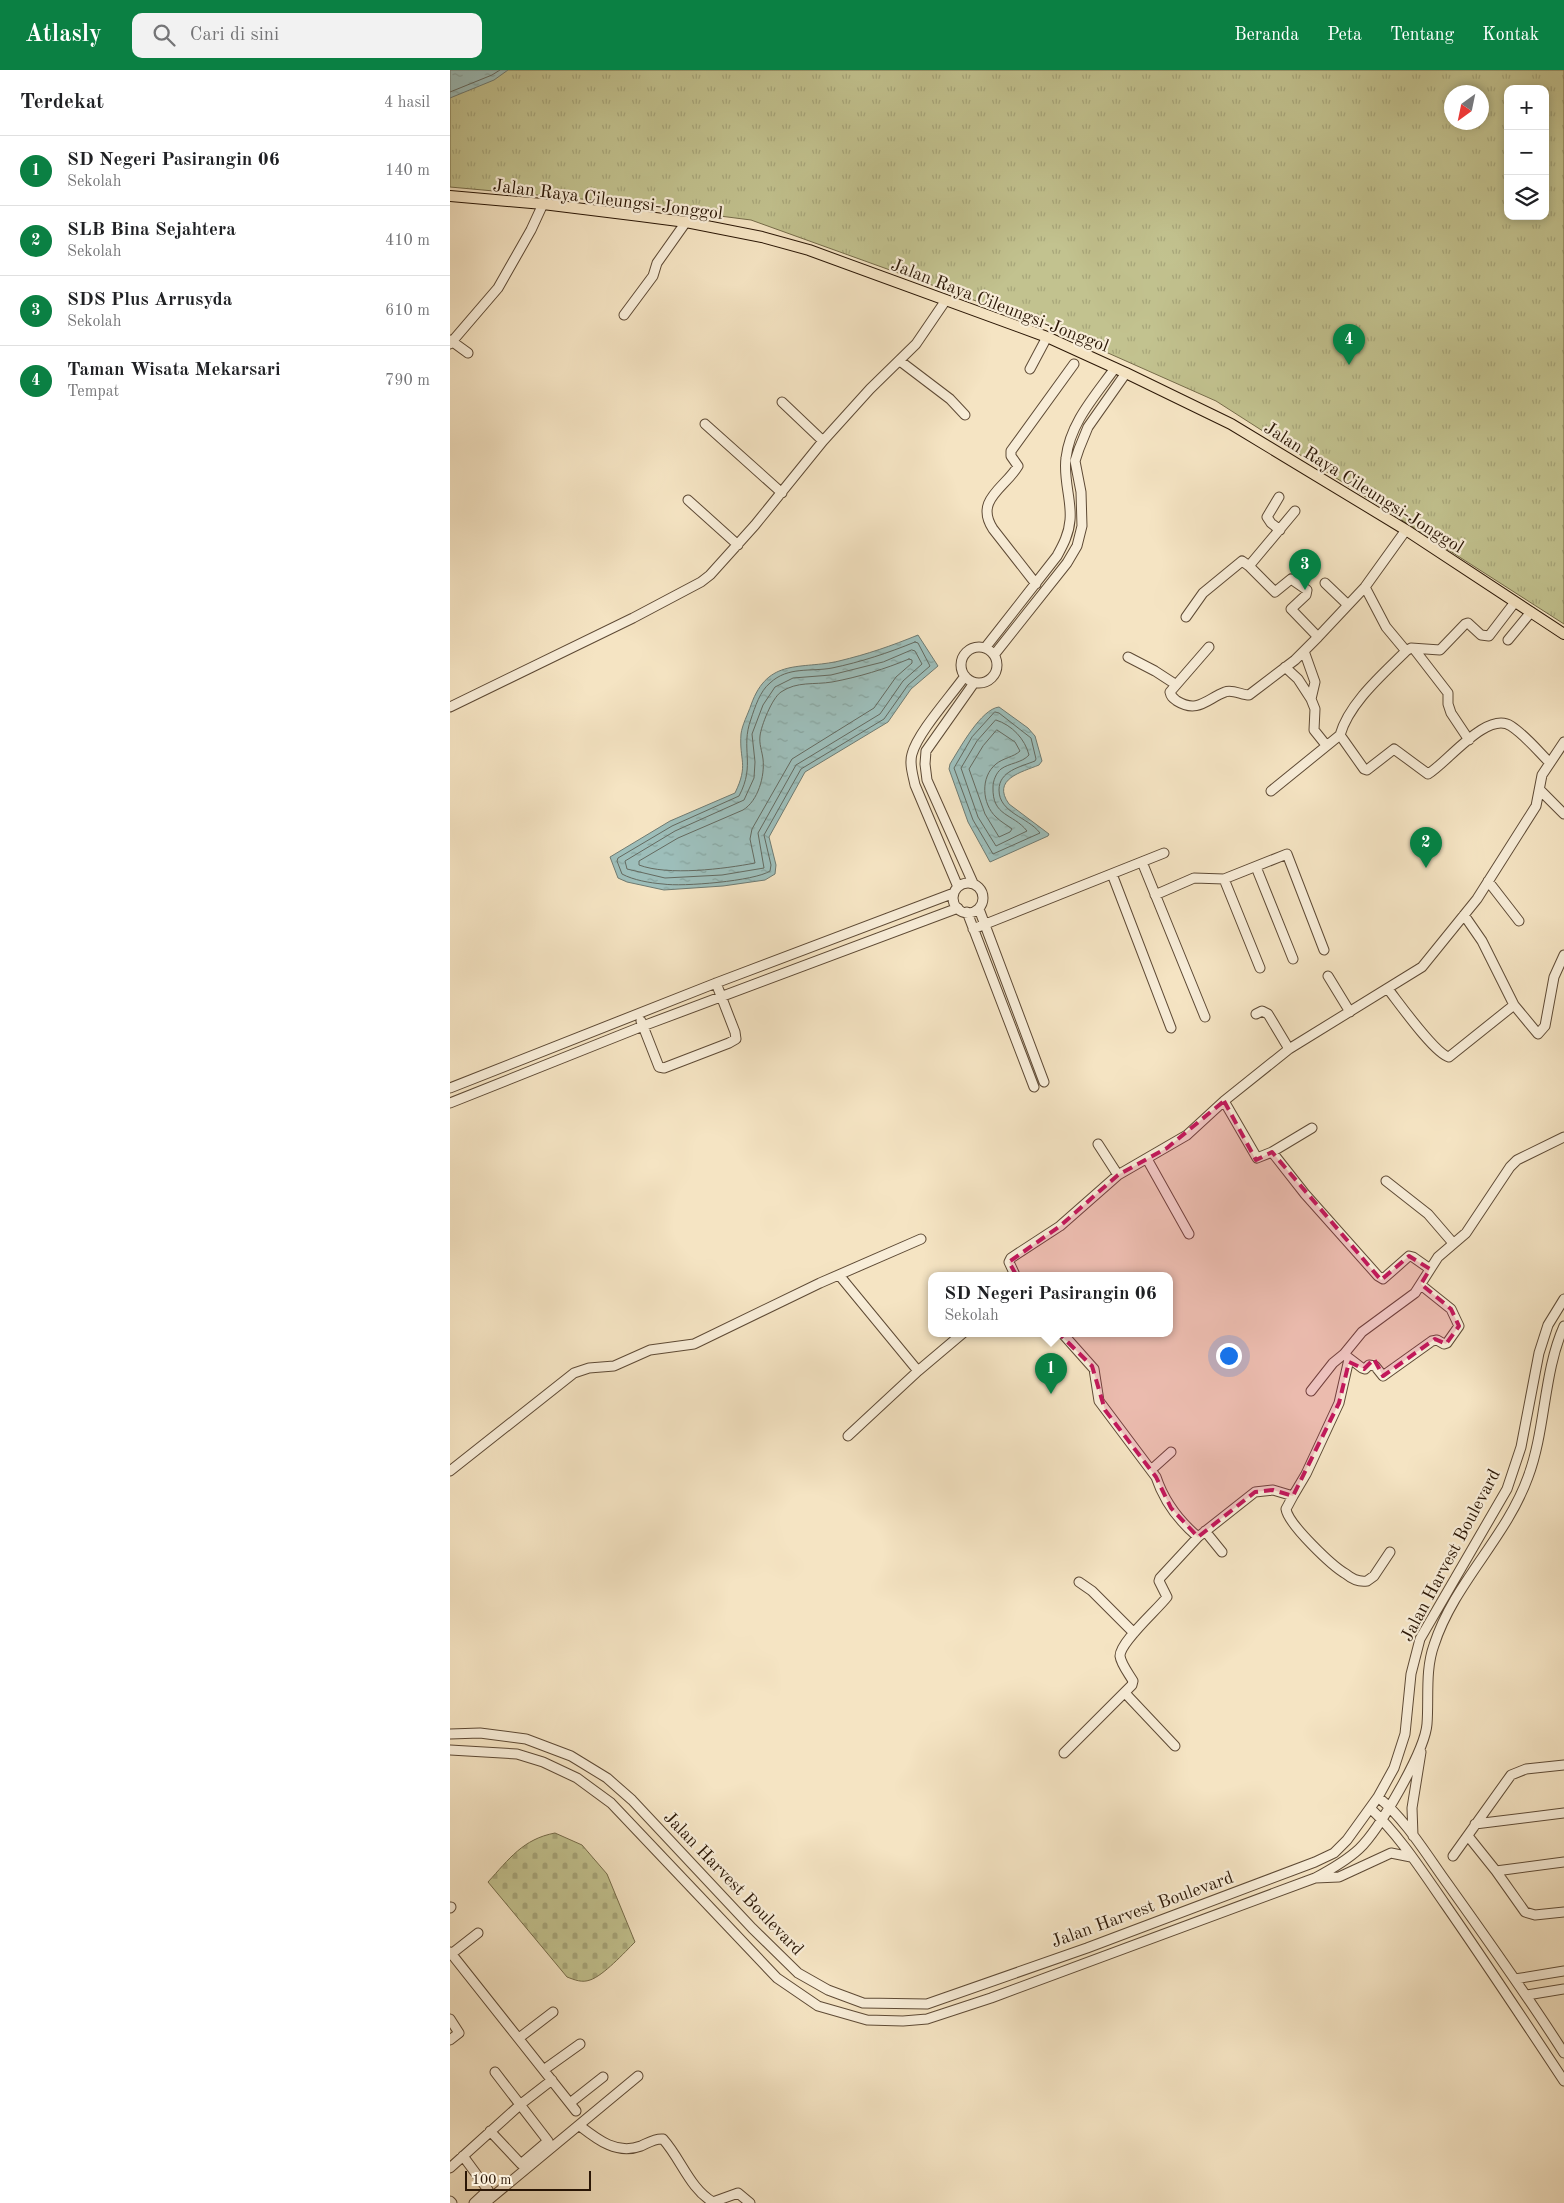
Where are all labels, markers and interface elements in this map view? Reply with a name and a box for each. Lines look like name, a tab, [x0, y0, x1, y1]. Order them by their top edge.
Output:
search box	[132, 13, 482, 58]
icon: search	[150, 21, 178, 49]
text: Atlasly	[25, 23, 102, 47]
text: Cari di sini	[190, 26, 279, 45]
text: Beranda	[1234, 26, 1299, 44]
text: Peta	[1327, 26, 1362, 44]
text: Tentang	[1390, 26, 1454, 44]
text: Kontak	[1482, 26, 1539, 44]
north arrow	[1444, 85, 1489, 130]
map controls	[1504, 85, 1549, 220]
button: +	[1504, 85, 1549, 130]
text: Terdekat	[20, 92, 104, 113]
text: 4 hasil	[384, 95, 430, 111]
button: −	[1504, 130, 1549, 175]
text: SD Negeri Pasirangin 06	[67, 151, 280, 170]
text: 1	[31, 163, 41, 179]
text: 140 m	[385, 163, 430, 179]
text: Sekolah	[67, 174, 121, 190]
button: layers	[1504, 175, 1549, 220]
street label: Jalan Raya Cileungsi-Jonggol	[492, 177, 724, 223]
text: SLB Bina Sejahtera	[67, 221, 236, 240]
text: 2	[31, 233, 41, 249]
text: 410 m	[385, 233, 430, 249]
text: Sekolah	[67, 244, 121, 260]
street label: Jalan Raya Cileungsi-Jonggol	[888, 256, 1111, 356]
text: SDS Plus Arrusyda	[67, 291, 232, 310]
text: 3	[31, 303, 41, 319]
text: 610 m	[385, 303, 430, 319]
text: Sekolah	[67, 314, 121, 330]
pin: 4	[1333, 324, 1365, 365]
text: Taman Wisata Mekarsari	[67, 361, 281, 380]
text: 4	[31, 373, 41, 389]
text: 790 m	[385, 373, 430, 389]
text: Tempat	[67, 384, 119, 400]
street label: Jalan Raya Cileungsi-Jonggol	[1261, 419, 1467, 557]
pin: 3	[1289, 549, 1321, 590]
pin: 2	[1410, 827, 1442, 868]
popup	[928, 1272, 1173, 1337]
text: SD Negeri Pasirangin 06	[944, 1285, 1157, 1304]
text: Sekolah	[944, 1308, 999, 1324]
your location	[1216, 1343, 1242, 1369]
pin: 1	[1035, 1353, 1067, 1394]
street label: Jalan Harvest Boulevard	[1398, 1466, 1504, 1645]
street label: Jalan Harvest Boulevard	[660, 1808, 807, 1959]
street label: Jalan Harvest Boulevard	[1049, 1869, 1236, 1951]
scale bar	[465, 2168, 591, 2191]
text: 100 m	[472, 2173, 511, 2187]

